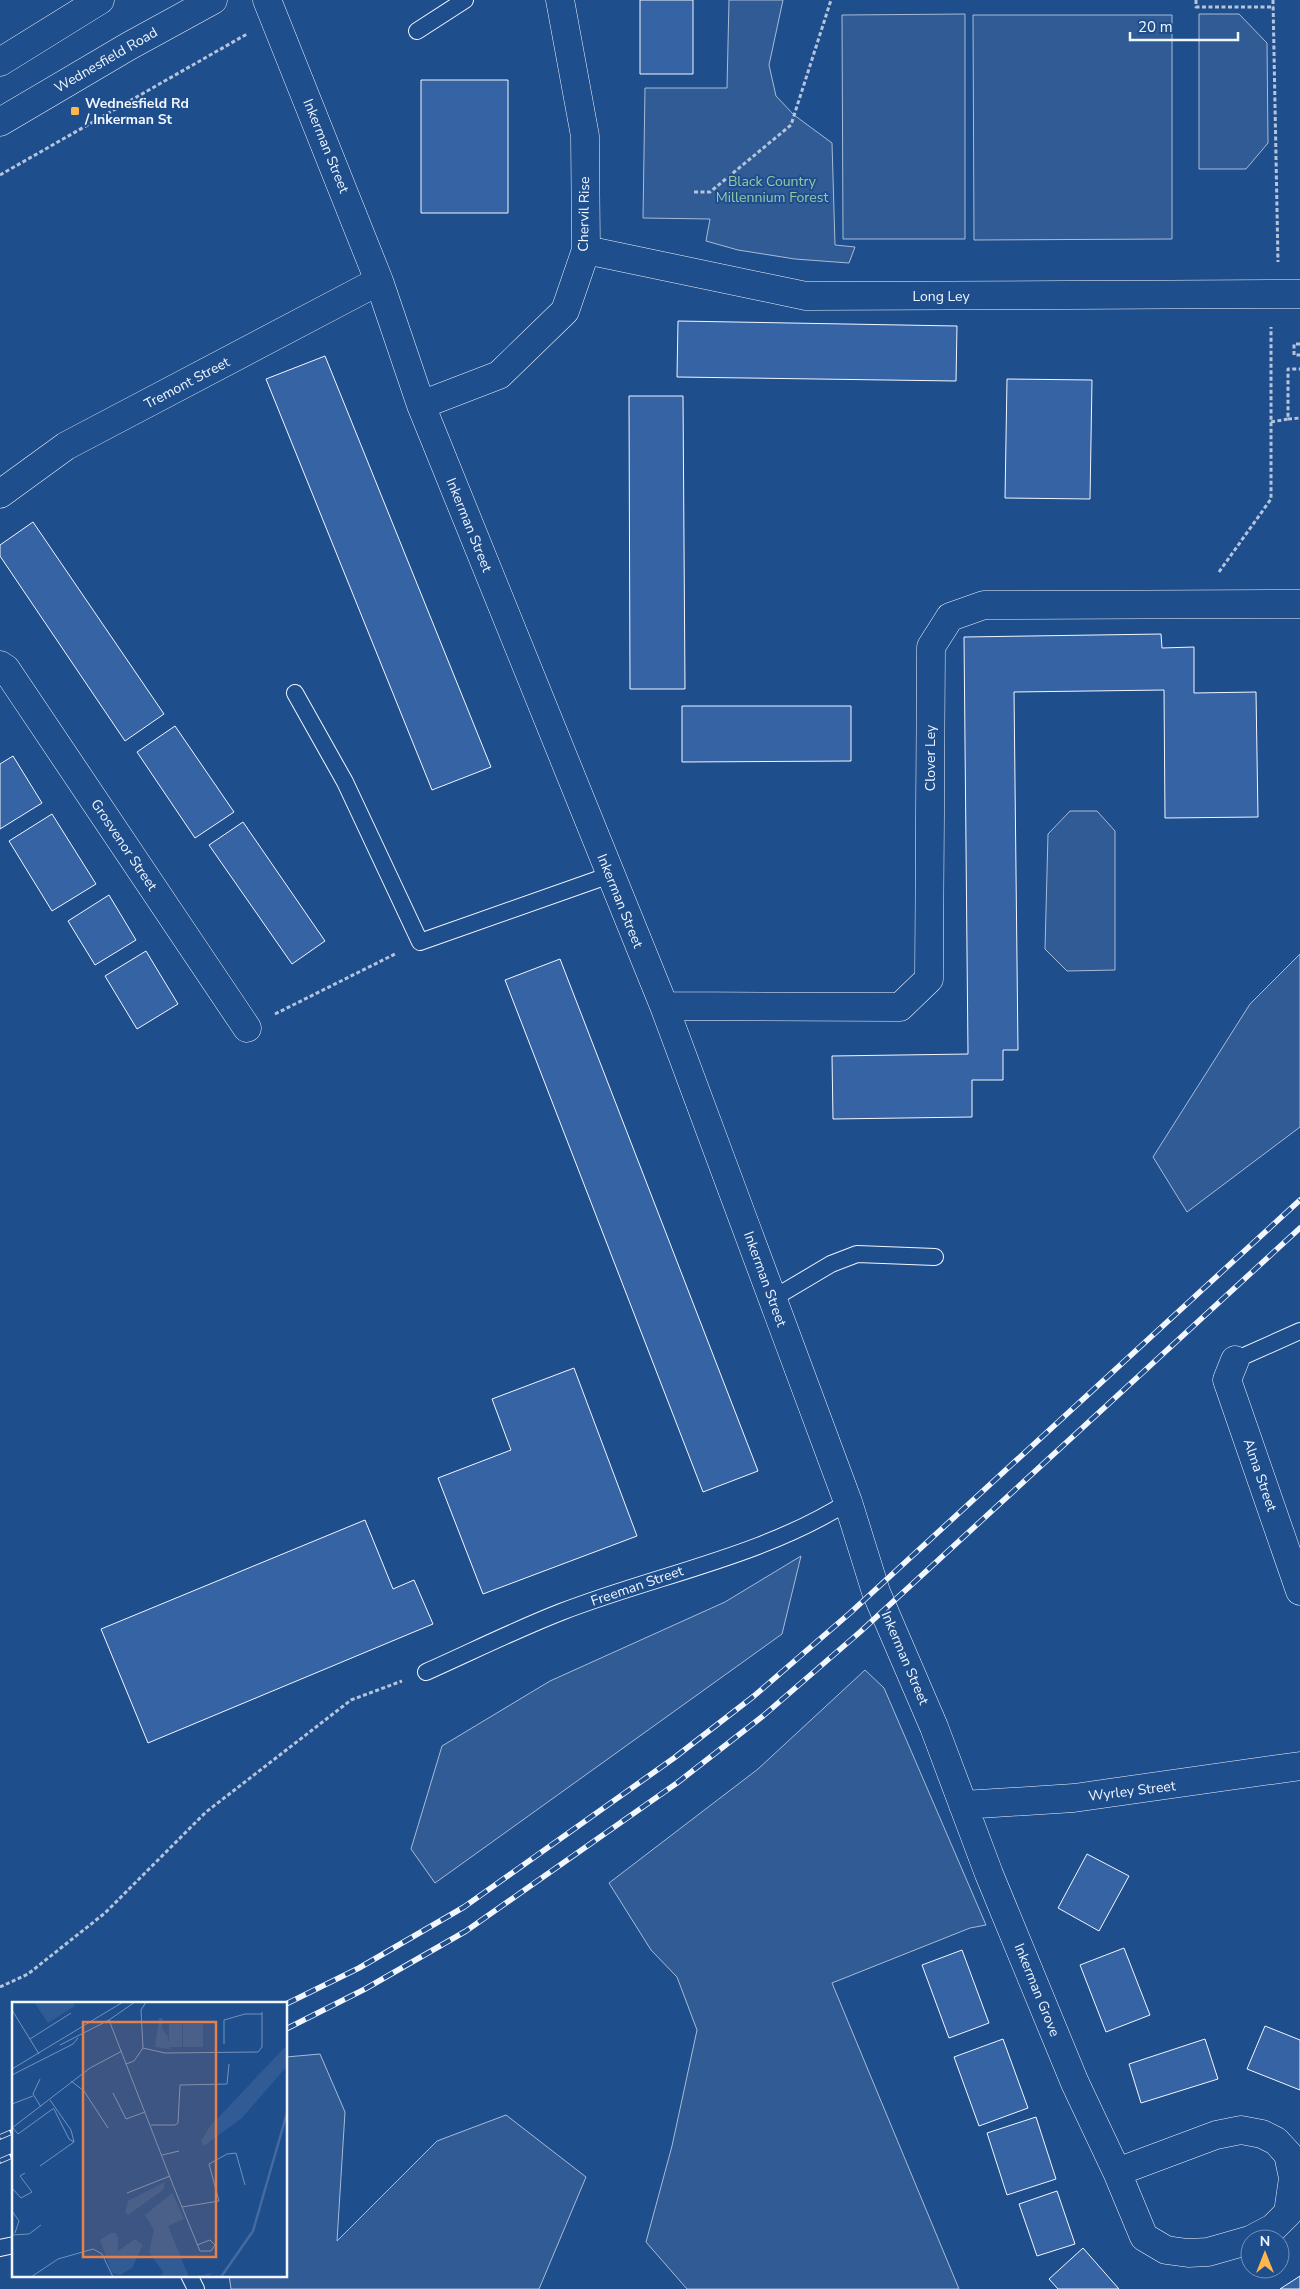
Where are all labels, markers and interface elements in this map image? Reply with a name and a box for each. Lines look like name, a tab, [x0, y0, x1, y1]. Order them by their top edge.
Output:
scale bar	[1130, 10, 1238, 42]
text: 20 m	[1138, 17, 1173, 37]
street label: Wednesfield Road	[51, 23, 161, 97]
place label: Wednesfield Rd / Inkerman St	[84, 94, 189, 129]
street label: Inkerman Street	[298, 96, 354, 196]
marker: Wednesfield Rd / Inkerman St	[69, 105, 81, 117]
park label: Black Country Millennium Forest	[716, 172, 828, 207]
street label: Chervil Rise	[574, 176, 594, 252]
street label: Long Ley	[912, 287, 970, 306]
street label: Tremont Street	[141, 352, 233, 413]
street label: Inkerman Street	[441, 475, 497, 575]
street label: Clover Ley	[921, 724, 940, 791]
street label: Grosvenor Street	[86, 796, 162, 895]
street label: Inkerman Street	[592, 851, 648, 951]
street label: Inkerman Street	[739, 1229, 791, 1329]
street label: Alma Street	[1239, 1436, 1281, 1514]
street label: Freeman Street	[588, 1561, 686, 1611]
street label: Inkerman Street	[877, 1608, 933, 1708]
street label: Wyrley Street	[1087, 1776, 1177, 1806]
street label: Inkerman Grove	[1010, 1940, 1064, 2040]
inset map	[12, 2002, 288, 2276]
north arrow	[1240, 2229, 1290, 2279]
text: N	[1260, 2232, 1270, 2251]

